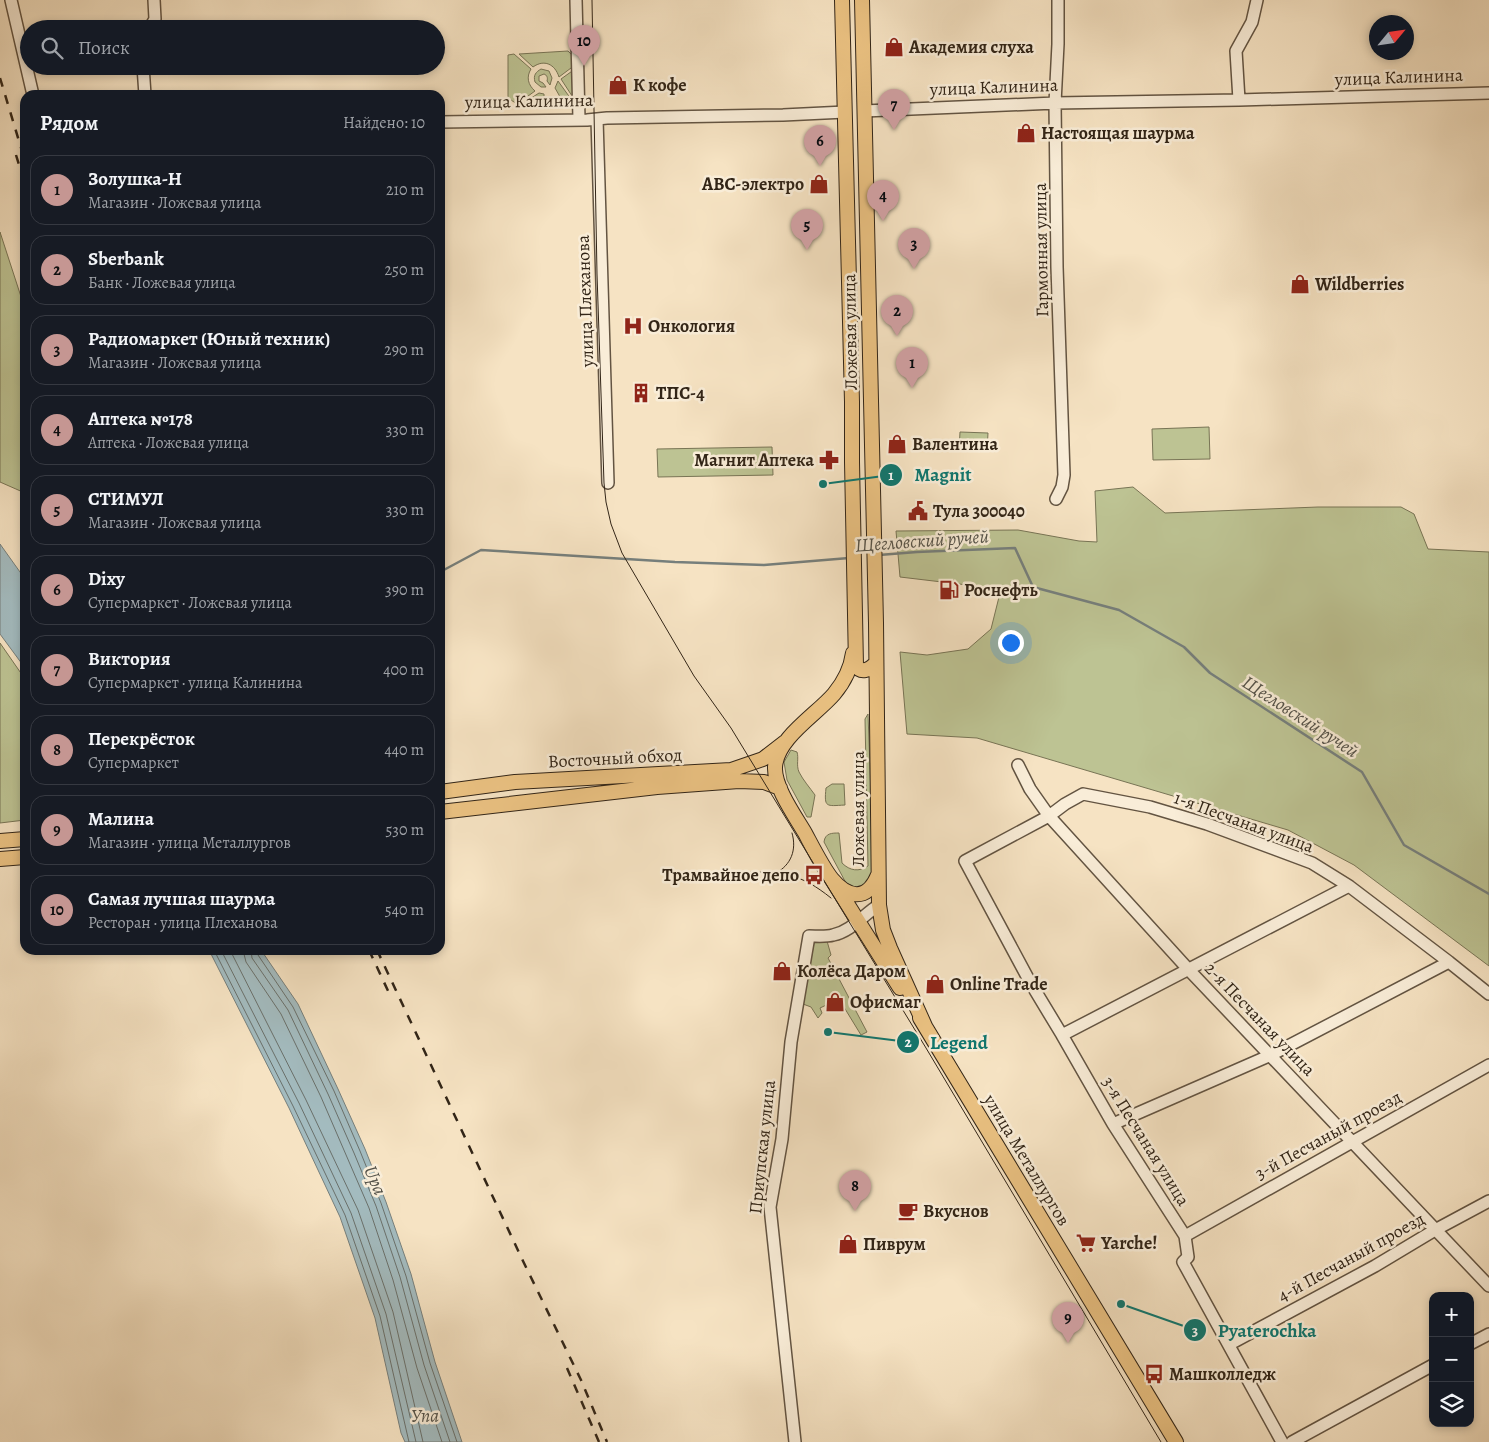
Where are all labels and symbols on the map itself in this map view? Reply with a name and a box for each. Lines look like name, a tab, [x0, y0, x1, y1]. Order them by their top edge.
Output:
north arrow	[1369, 15, 1414, 60]
pin: 10	[568, 25, 600, 66]
place label: Академия слуха	[908, 35, 1034, 59]
shop icon: Академия слуха	[883, 36, 905, 58]
street label: улица Калинина	[1333, 63, 1464, 91]
place label: К кофе	[633, 73, 687, 97]
street label: улица Калинина	[928, 73, 1059, 101]
shop icon: К кофе	[607, 74, 629, 96]
street label: улица Калинина	[464, 88, 594, 114]
pin: 7	[878, 89, 910, 130]
place label: Настоящая шаурма	[1041, 121, 1195, 145]
shop icon: Настоящая шаурма	[1015, 122, 1037, 144]
pin: 6	[804, 125, 836, 166]
place label: АВС-электро	[701, 172, 804, 196]
shop icon: АВС-электро	[808, 173, 830, 195]
pin: 4	[867, 180, 899, 221]
street label: Гармонная улица	[1028, 182, 1054, 317]
pin: 5	[791, 209, 823, 250]
pin: 3	[898, 228, 930, 269]
street label: улица Плеханова	[571, 234, 599, 369]
place label: Wildberries	[1314, 272, 1404, 296]
street label: Ложевая улица	[837, 273, 863, 390]
shop icon: Wildberries	[1289, 273, 1311, 295]
pin: 2	[881, 295, 913, 336]
place label: Онкология	[648, 314, 735, 338]
hospital icon: Онкология	[622, 315, 644, 337]
pin: 1	[896, 347, 928, 388]
place label: ТПС-4	[656, 381, 705, 405]
building icon: ТПС-4	[630, 382, 652, 404]
place label: Валентина	[912, 432, 999, 456]
shop icon: Валентина	[886, 433, 908, 455]
place label: Магнит Аптека	[694, 448, 814, 472]
pharmacy icon: Магнит Аптека	[818, 449, 840, 471]
callout: Magnit	[879, 458, 981, 492]
text: Magnit	[914, 462, 972, 488]
text: 1	[888, 465, 894, 485]
place label: Тула 300040	[933, 499, 1025, 523]
public building icon: Тула 300040	[907, 500, 929, 522]
water label: Щегловский ручей	[854, 523, 990, 559]
place label: Роснефть	[964, 578, 1039, 602]
fuel station icon: Роснефть	[938, 579, 960, 601]
your location	[998, 630, 1024, 656]
water label: Щегловский ручей	[1237, 670, 1364, 764]
street label: Восточный обход	[547, 742, 683, 774]
street label: Ложевая улица	[846, 750, 870, 867]
street label: 1-я Песчаная улица	[1171, 786, 1318, 859]
place label: Трамвайное депо	[662, 863, 799, 887]
bus stop icon: Трамвайное депо	[803, 864, 825, 886]
street label: 2-я Песчаная улица	[1199, 957, 1321, 1082]
place label: Колёса Даром	[797, 959, 906, 983]
shop icon: Колёса Даром	[771, 960, 793, 982]
place label: Online Trade	[950, 972, 1048, 996]
shop icon: Online Trade	[924, 973, 946, 995]
place label: Офисмаг	[850, 990, 921, 1014]
shop icon: Офисмаг	[824, 991, 846, 1013]
callout: Legend	[895, 1025, 998, 1059]
text: Legend	[930, 1030, 989, 1056]
text: 2	[904, 1032, 912, 1052]
street label: 3-я Песчаная улица	[1096, 1072, 1196, 1211]
street label: Приупская улица	[743, 1078, 781, 1215]
street label: 3-й Песчаный проезд	[1250, 1085, 1406, 1185]
street label: улица Металлургов	[978, 1089, 1076, 1230]
water label: Upa	[357, 1162, 393, 1199]
pin: 8	[839, 1170, 871, 1211]
place label: Вкуснов	[923, 1199, 989, 1223]
cafe icon: Вкуснов	[897, 1200, 919, 1222]
street label: 4-й Песчаный проезд	[1273, 1207, 1429, 1307]
place label: Yarche!	[1100, 1231, 1157, 1255]
place label: Пиврум	[863, 1232, 926, 1256]
supermarket icon: Yarche!	[1075, 1232, 1097, 1254]
shop icon: Пиврум	[837, 1233, 859, 1255]
pin: 9	[1052, 1302, 1084, 1343]
callout: Pyaterochka	[1183, 1313, 1326, 1347]
text: Pyaterochka	[1218, 1318, 1317, 1344]
text: 3	[1192, 1321, 1198, 1341]
place label: Машколледж	[1169, 1362, 1276, 1386]
bus stop icon: Машколледж	[1143, 1363, 1165, 1385]
water label: Упа	[411, 1403, 439, 1429]

